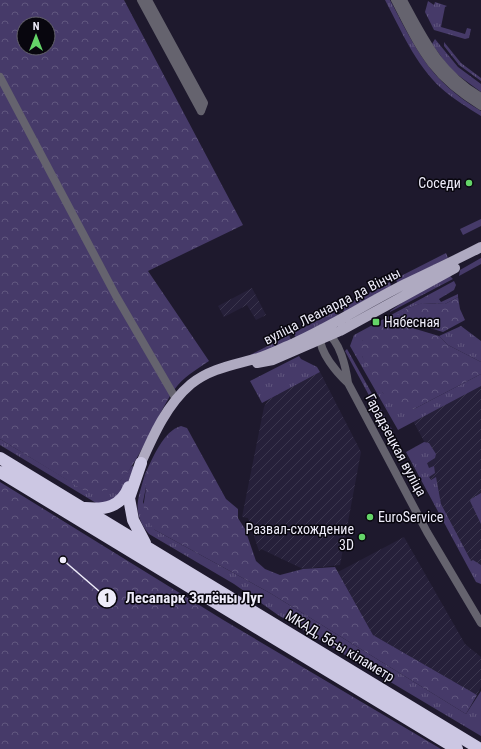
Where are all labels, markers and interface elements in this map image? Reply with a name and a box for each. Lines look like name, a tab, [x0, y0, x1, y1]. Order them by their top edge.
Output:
north arrow	[16, 16, 56, 56]
text: N	[33, 20, 40, 33]
place label: Соседи	[418, 175, 461, 191]
marker: Соседи	[464, 178, 474, 188]
street label: вуліца Леанарда да Вінчы	[261, 264, 403, 348]
place label: Нябесная	[384, 314, 440, 330]
marker: Нябесная	[371, 317, 381, 327]
street label: Гарадзецкая вуліца	[362, 391, 430, 499]
place label: EuroService	[378, 509, 444, 525]
marker: EuroService	[365, 512, 375, 522]
place label: Развал-схождение 3D	[245, 521, 354, 553]
marker: Развал-схождение 3D	[357, 532, 367, 542]
callout: Лесапарк Зялёны Луг	[97, 584, 270, 611]
text: Лесапарк Зялёны Луг	[126, 589, 263, 607]
text: 1	[104, 591, 110, 605]
street label: МКАД, 56-ы кіламетр	[283, 607, 397, 685]

